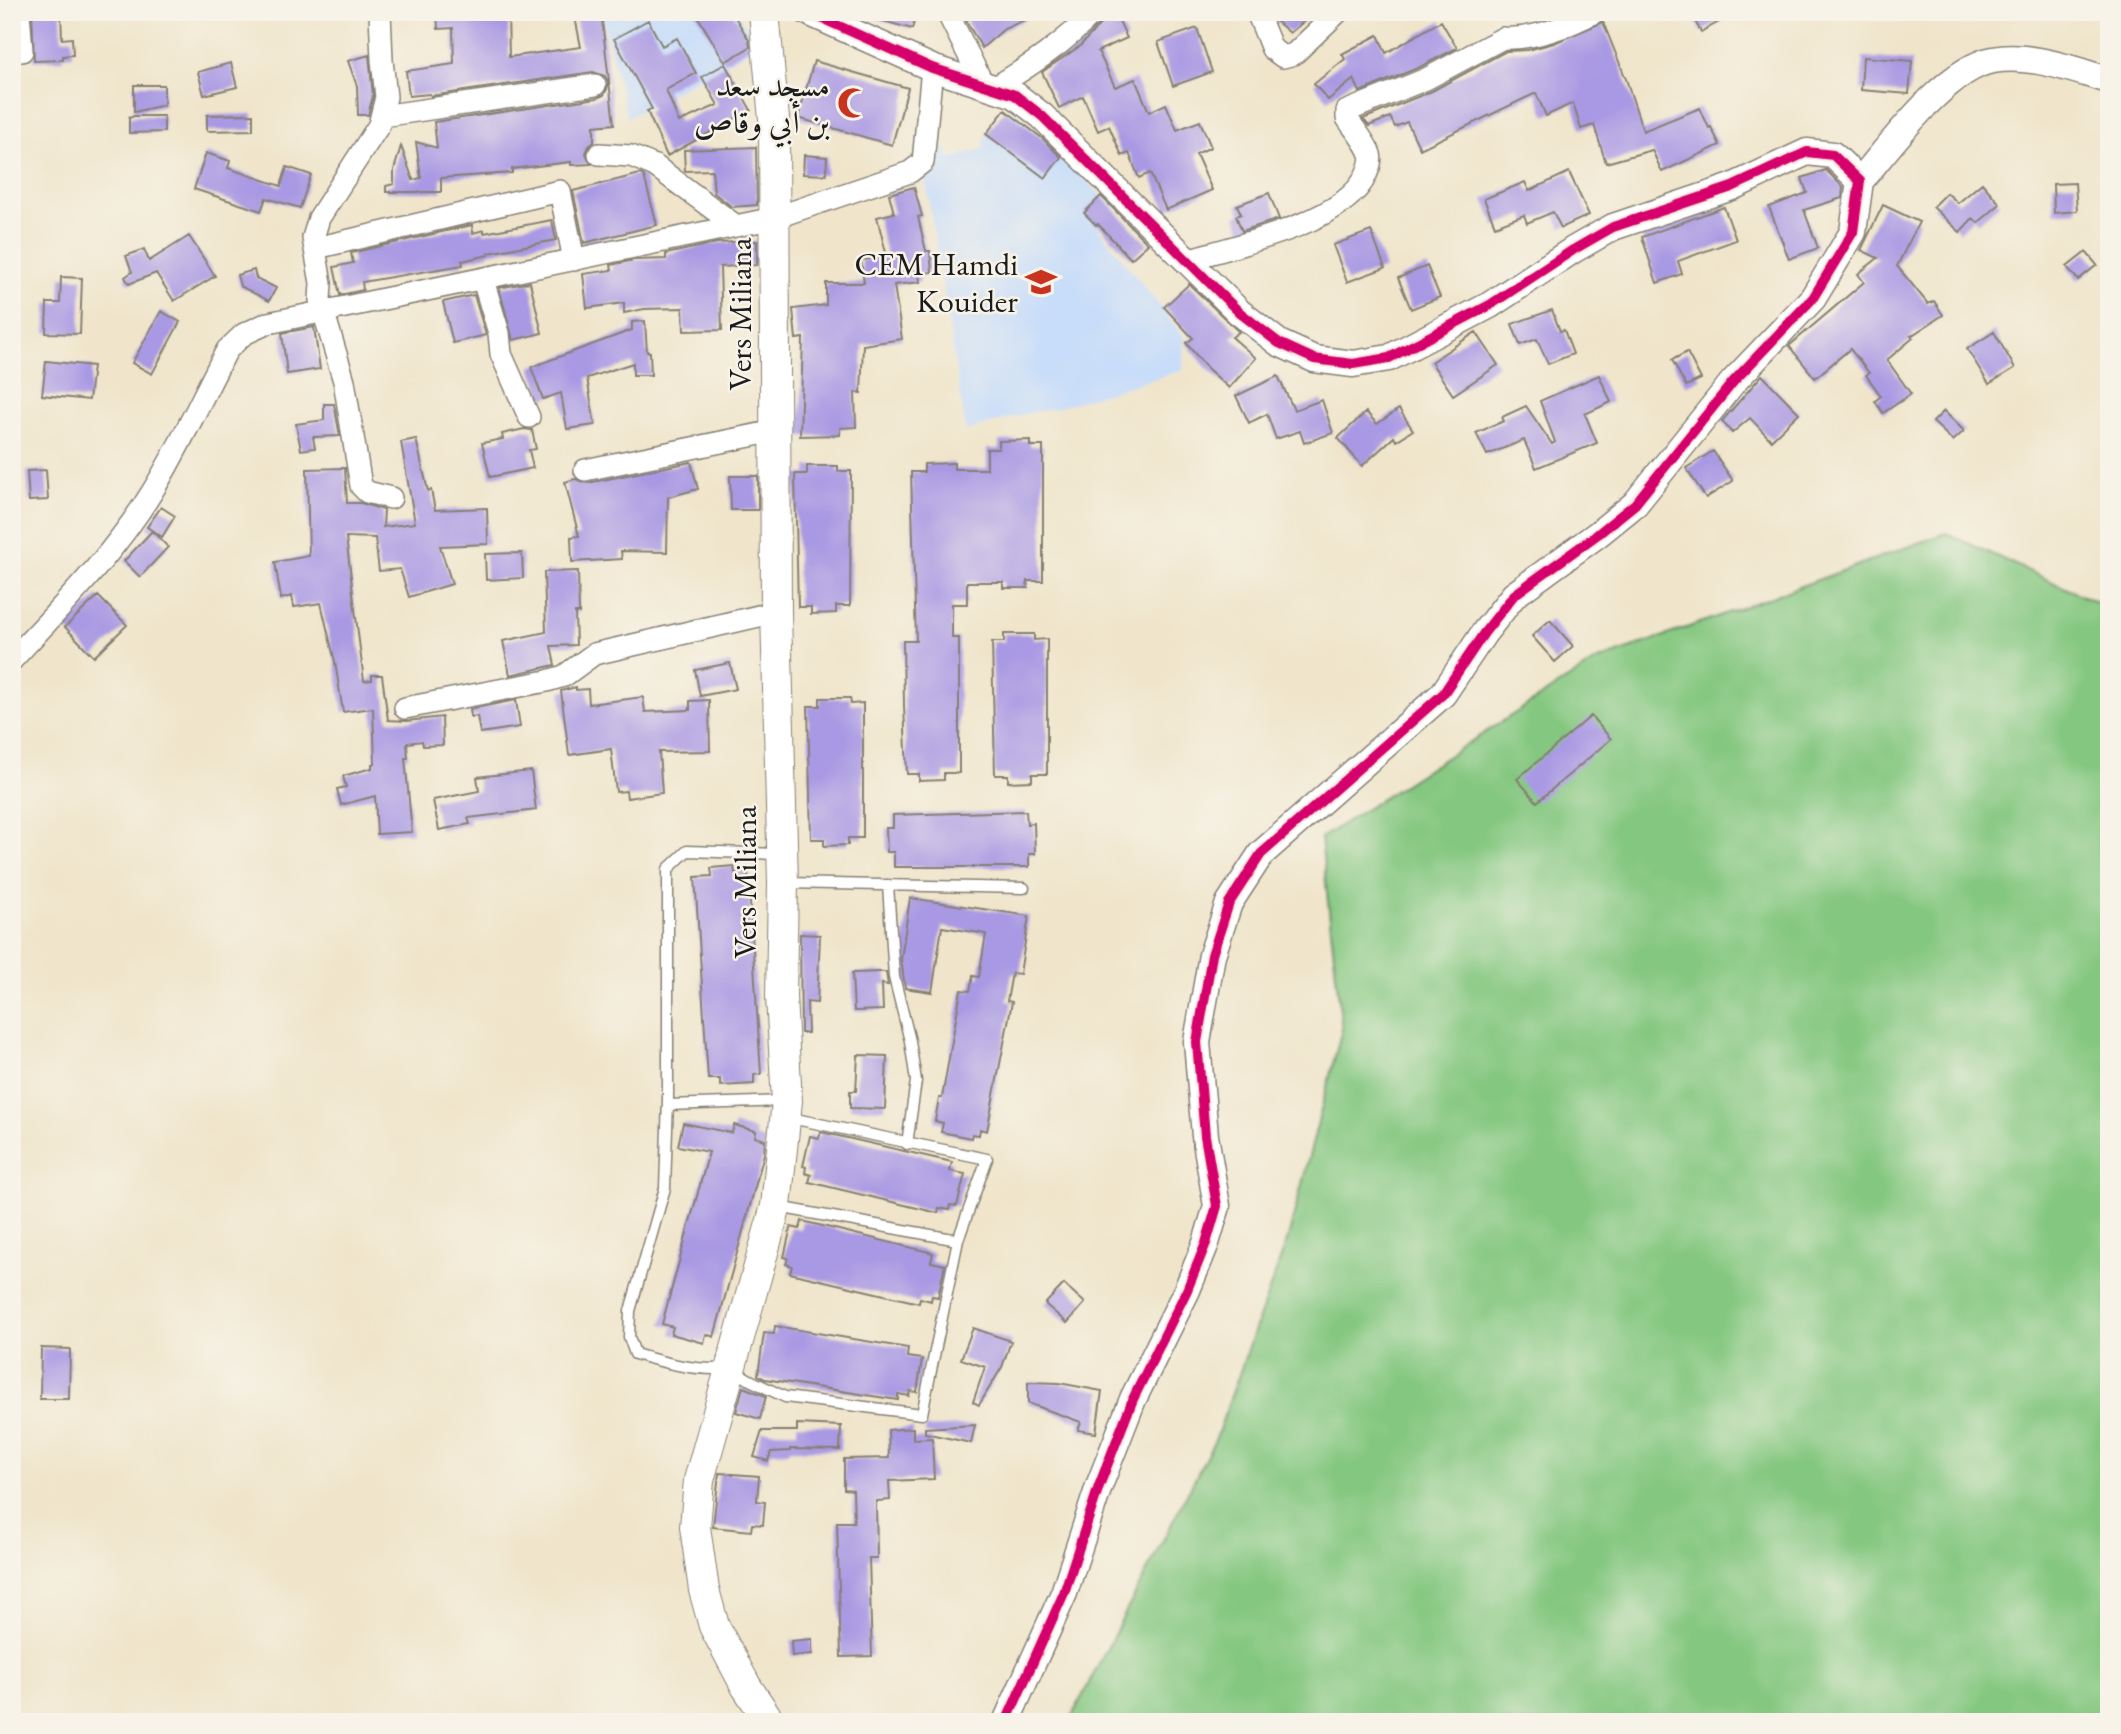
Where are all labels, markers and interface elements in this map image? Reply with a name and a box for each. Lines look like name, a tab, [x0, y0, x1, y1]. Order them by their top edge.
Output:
place label: مسجد سعد بن أبي وقاص	[694, 64, 830, 148]
mosque icon: مسجد سعد بن أبي وقاص	[836, 86, 870, 120]
street label: Vers Miliana	[719, 237, 761, 390]
place label: CEM Hamdi Kouider	[854, 243, 1018, 322]
school or university icon: CEM Hamdi Kouider	[1024, 265, 1058, 299]
street label: Vers Miliana	[724, 805, 766, 958]

